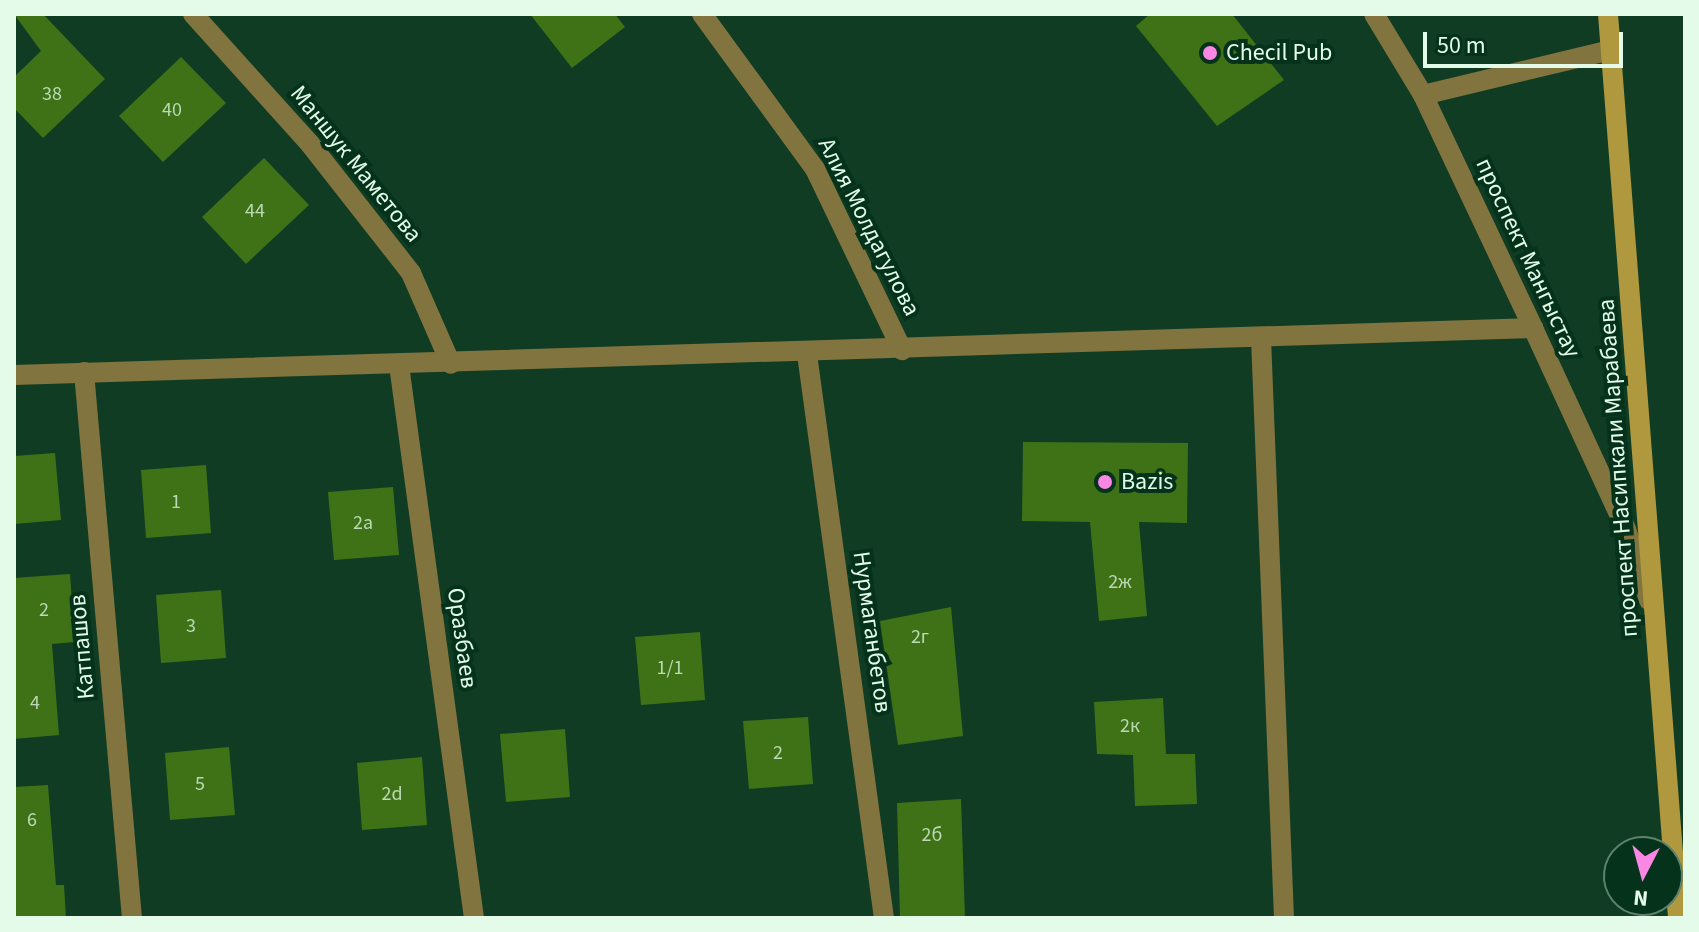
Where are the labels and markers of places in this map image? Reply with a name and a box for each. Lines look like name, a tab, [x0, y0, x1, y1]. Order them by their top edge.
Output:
place label: Checil Pub	[1226, 39, 1332, 67]
marker: Checil Pub	[1201, 44, 1219, 62]
place label: Bazis	[1121, 468, 1173, 496]
marker: Bazis	[1096, 473, 1114, 491]

